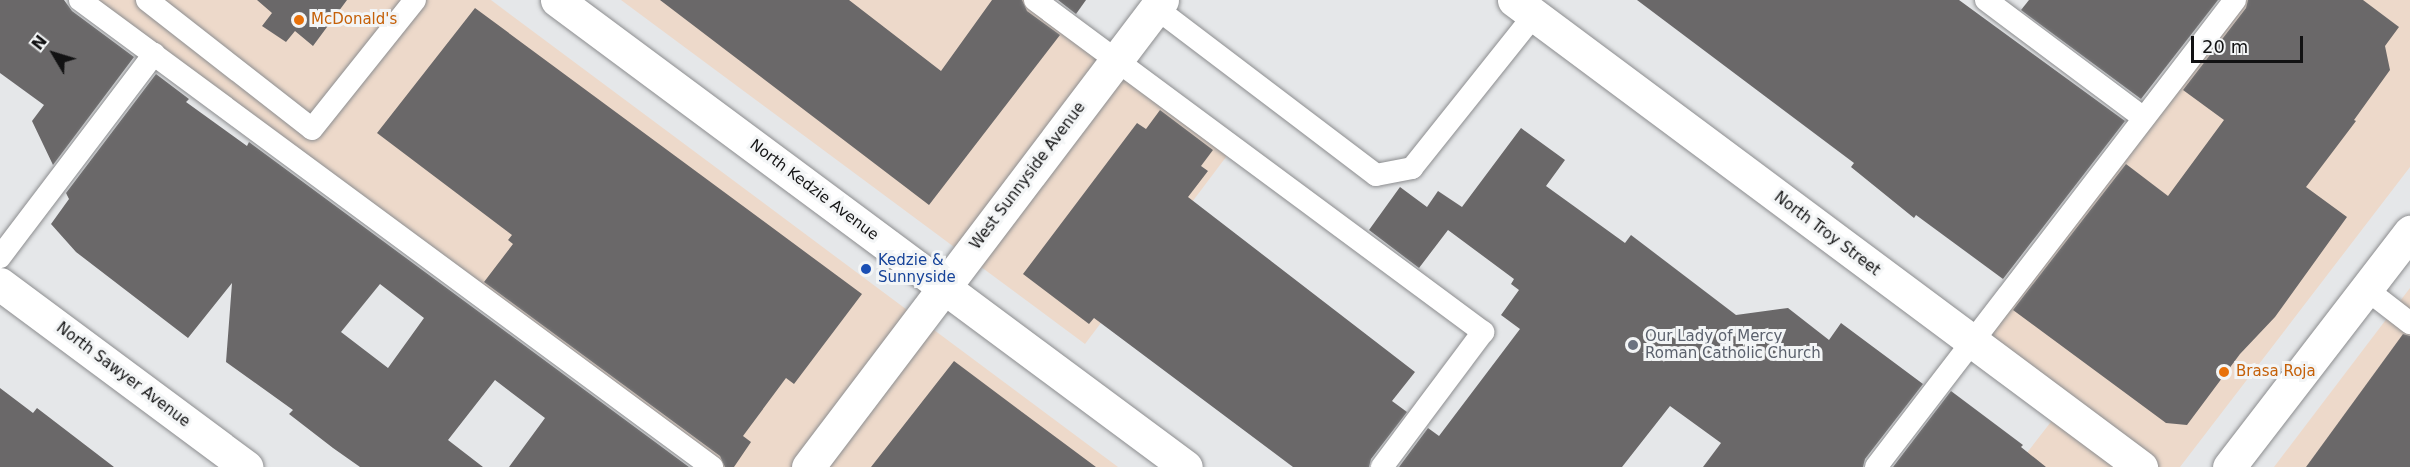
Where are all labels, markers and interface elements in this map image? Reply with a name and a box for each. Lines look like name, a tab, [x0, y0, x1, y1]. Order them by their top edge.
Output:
place label: McDonald's	[311, 11, 397, 29]
marker: McDonald's	[292, 13, 306, 27]
north arrow	[24, 24, 84, 84]
scale bar	[2194, 24, 2306, 62]
text: N	[28, 31, 51, 54]
text: 20 m	[2202, 36, 2248, 57]
street label: West Sunnyside Avenue	[967, 99, 1089, 253]
street label: North Kedzie Avenue	[746, 136, 882, 244]
street label: North Troy Street	[1771, 188, 1883, 280]
place label: Kedzie & Sunnyside	[878, 251, 956, 286]
marker: Kedzie & Sunnyside	[859, 262, 873, 276]
street label: North Sawyer Avenue	[53, 319, 193, 431]
place label: Our Lady of Mercy Roman Catholic Church	[1645, 327, 1821, 362]
marker: Our Lady of Mercy Roman Catholic Church	[1626, 338, 1640, 352]
place label: Brasa Roja	[2236, 363, 2316, 381]
marker: Brasa Roja	[2217, 365, 2231, 379]

